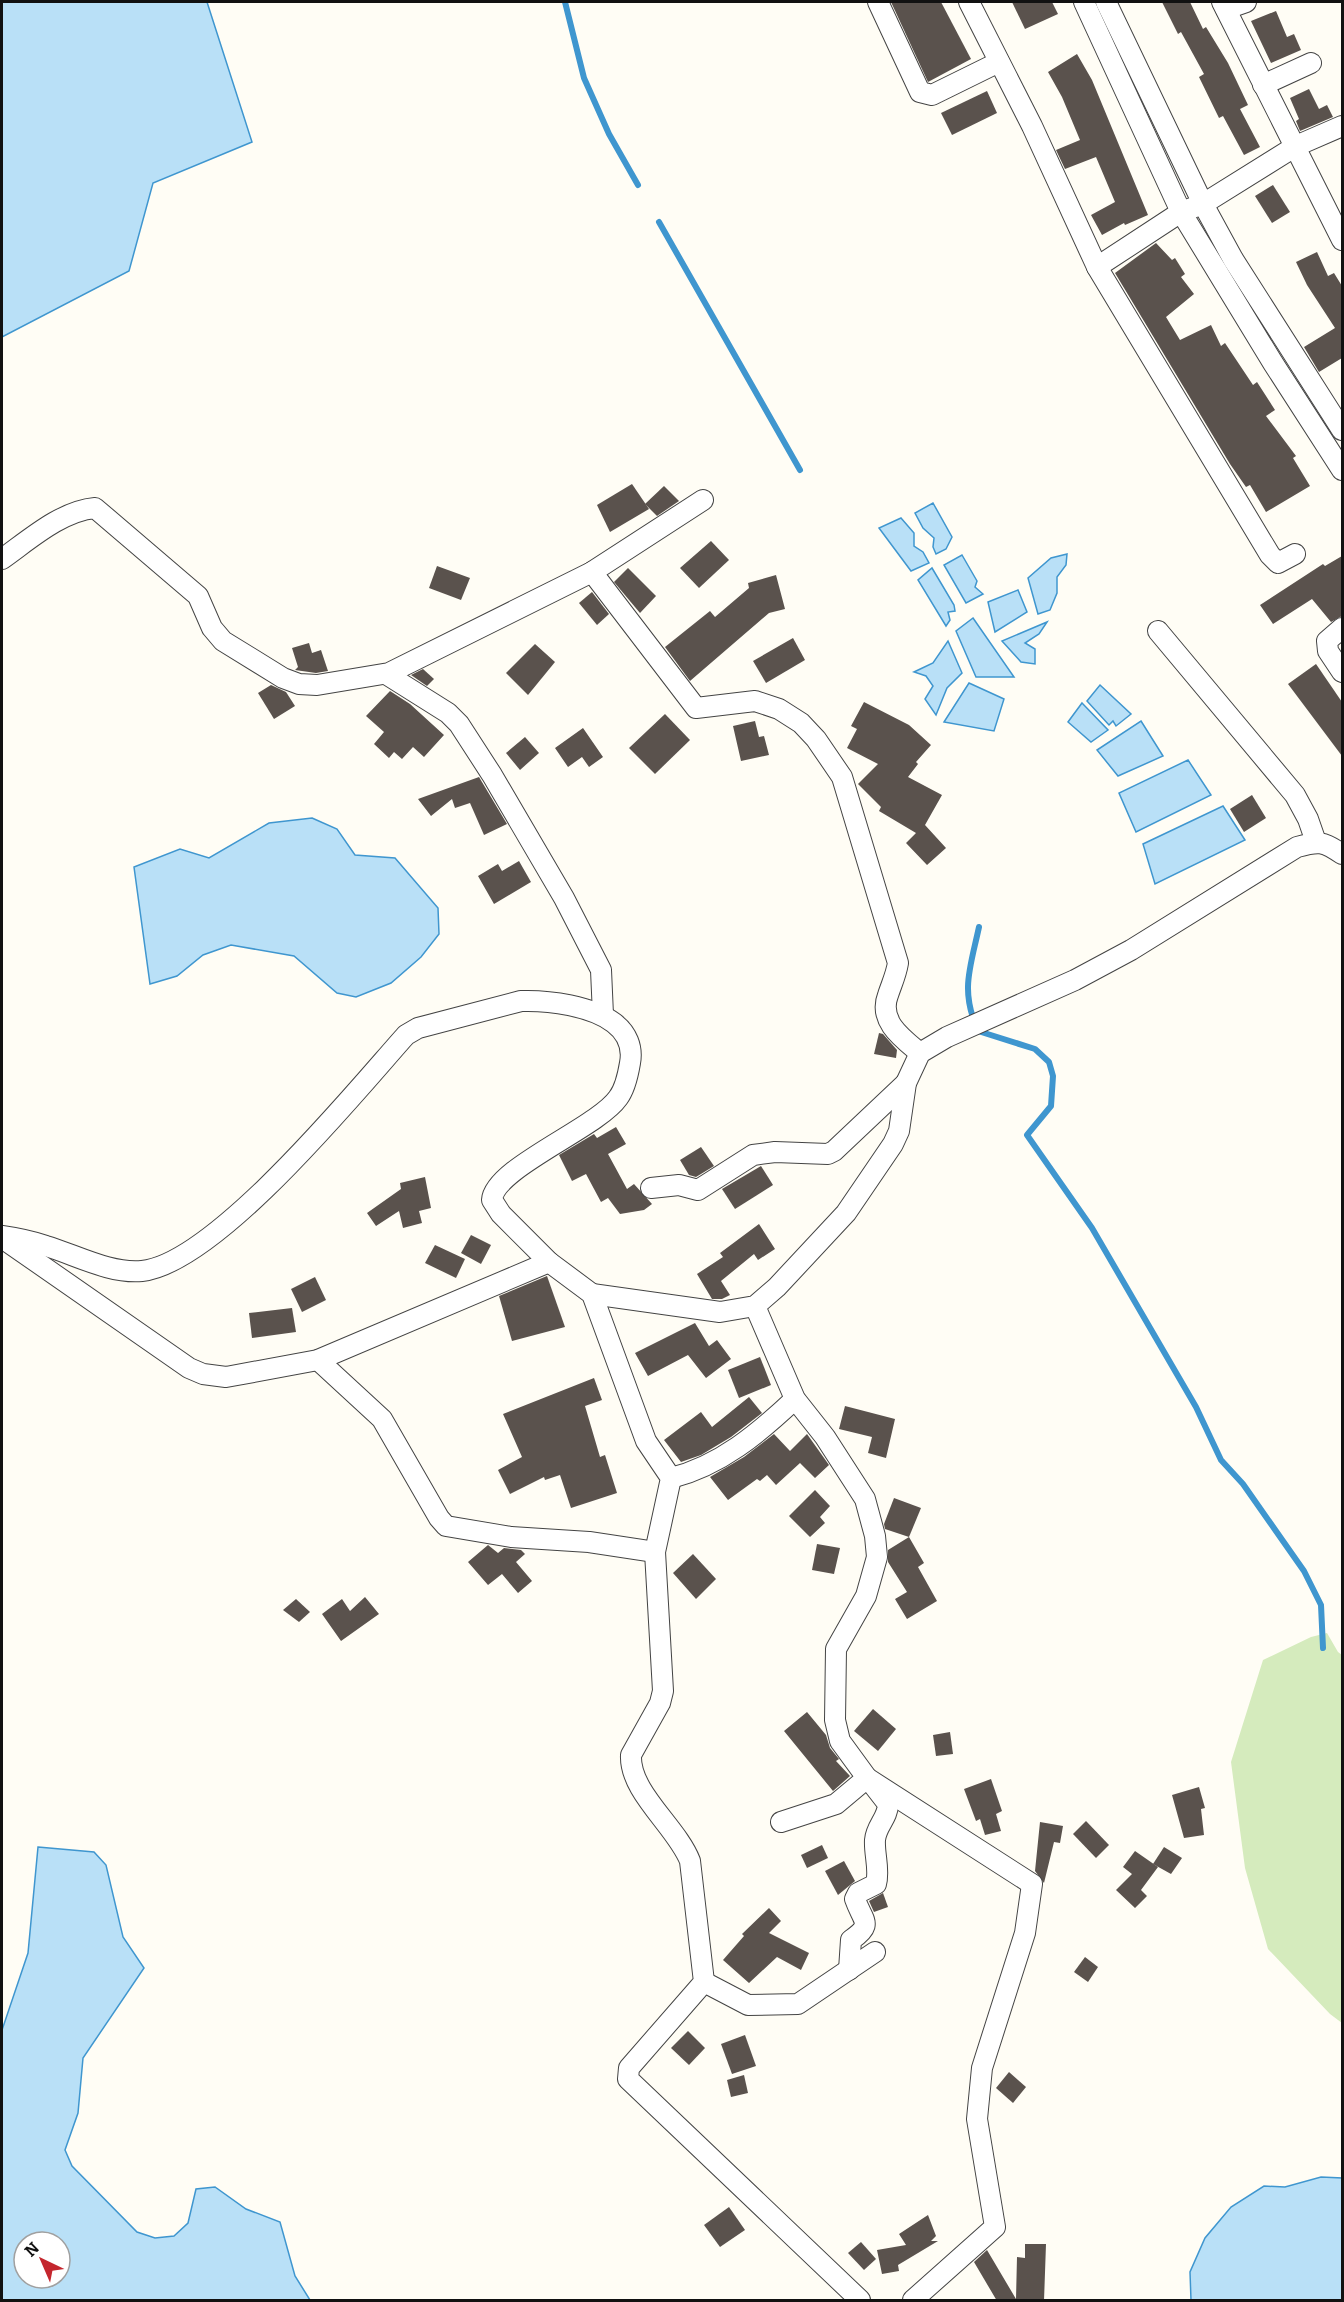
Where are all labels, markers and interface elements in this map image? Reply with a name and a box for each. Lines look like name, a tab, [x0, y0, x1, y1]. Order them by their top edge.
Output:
north arrow	[12, 2230, 72, 2290]
text: N	[21, 2238, 43, 2261]

